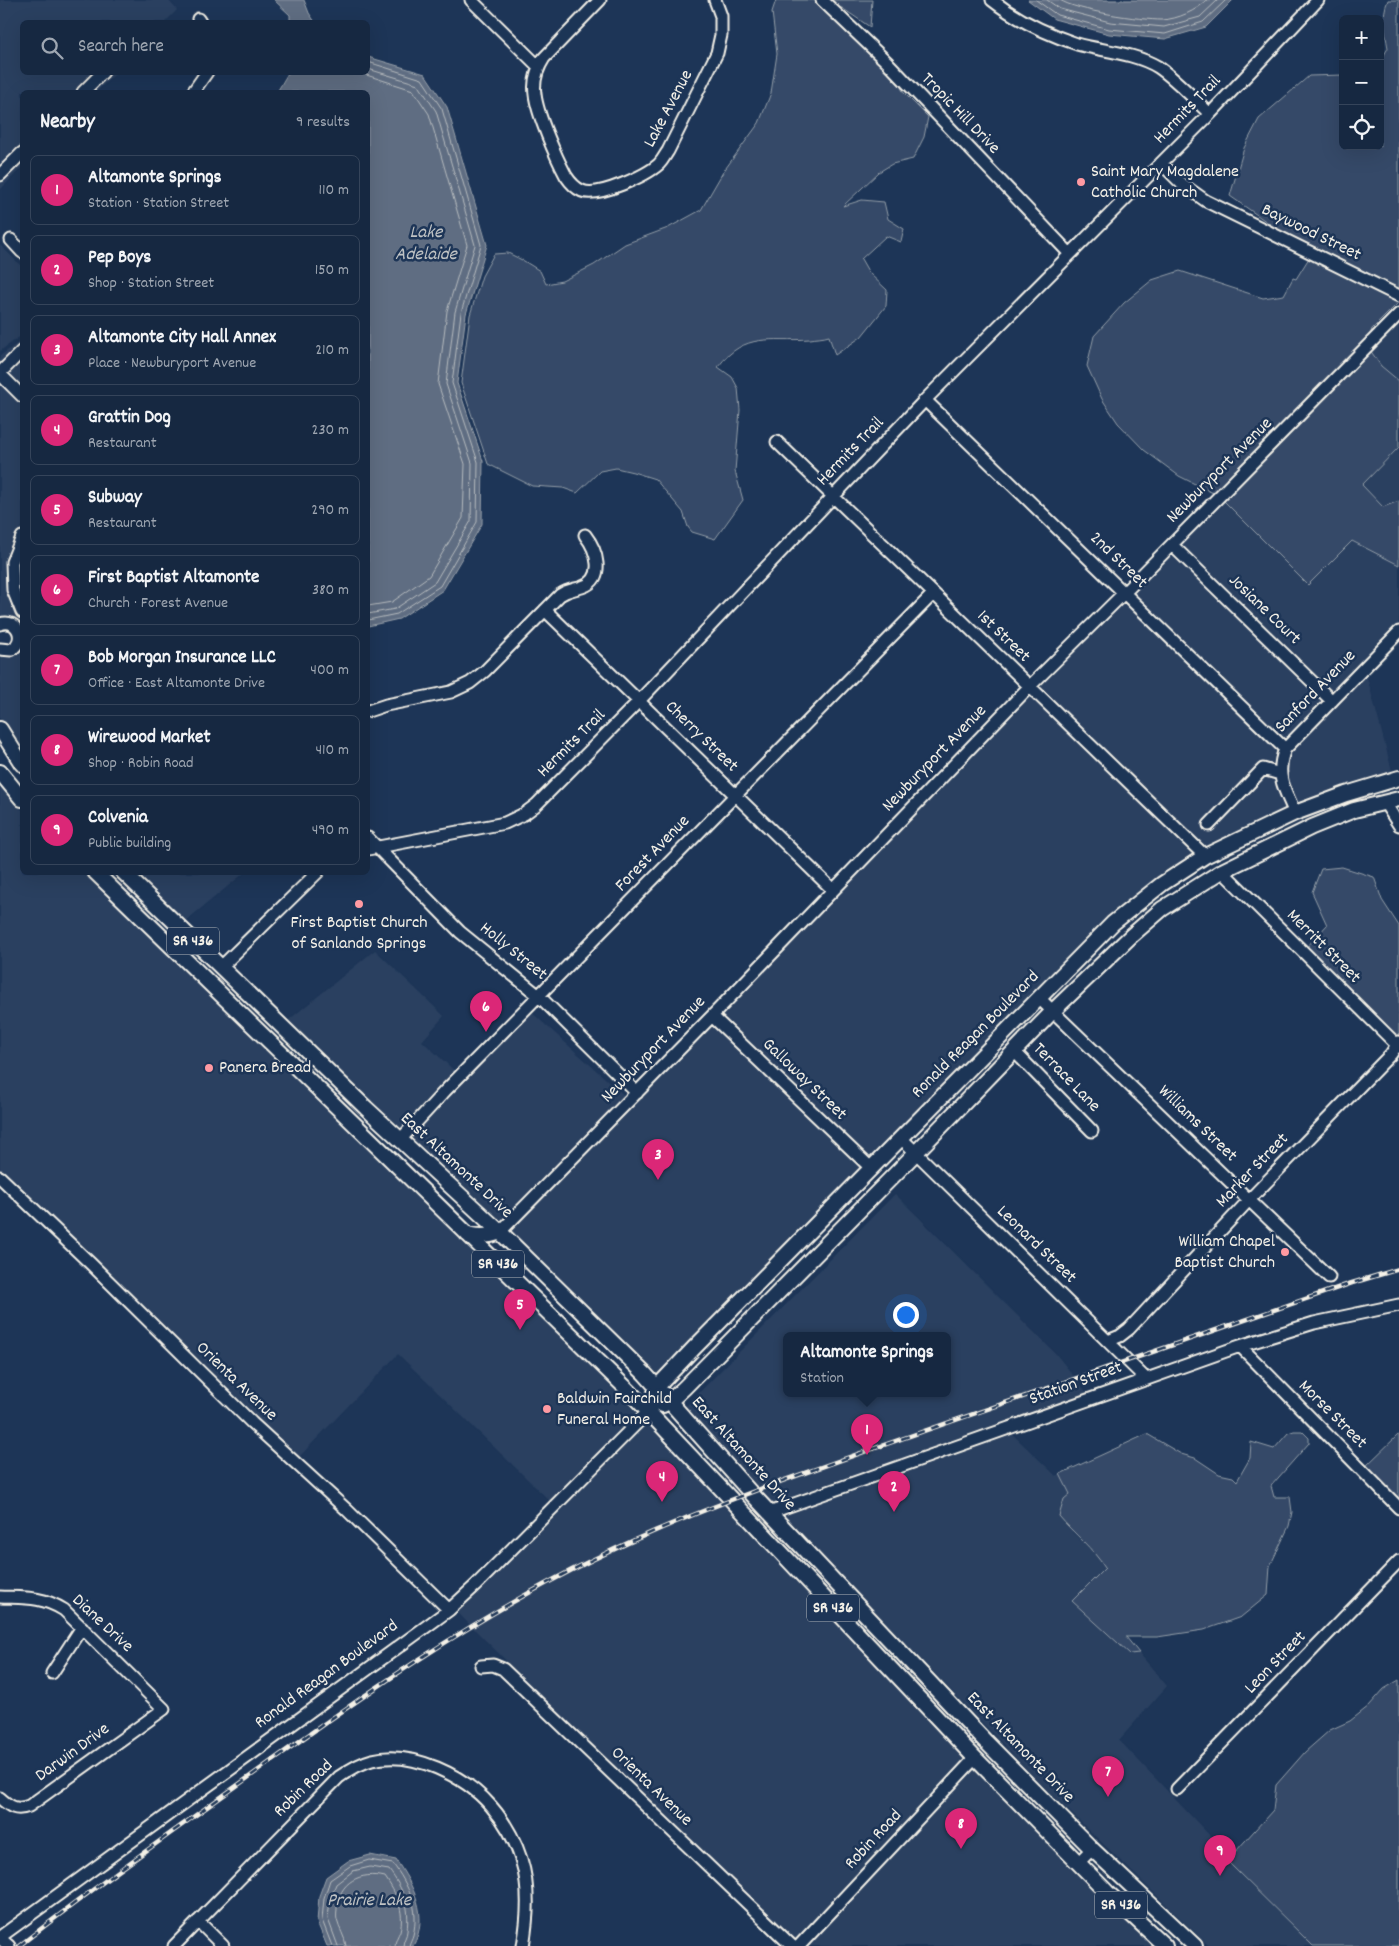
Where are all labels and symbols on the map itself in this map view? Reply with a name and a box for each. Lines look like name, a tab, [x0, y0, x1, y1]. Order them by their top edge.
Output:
street label: Lake Avenue	[638, 66, 700, 152]
street label: Tropic Hill Drive	[915, 68, 1005, 160]
street label: Hermits Trail	[1149, 69, 1228, 150]
place label: Saint Mary Magdalene Catholic Church	[1091, 160, 1239, 206]
marker: Saint Mary Magdalene Catholic Church	[1075, 176, 1087, 188]
street label: Baywood Street	[1257, 198, 1365, 268]
water label: Lake Adelaide	[395, 220, 459, 269]
street label: Hermits Trail	[812, 411, 891, 492]
street label: Newburyport Avenue	[1161, 412, 1279, 530]
street label: 2nd Street	[1083, 527, 1153, 595]
street label: Josiane Court	[1222, 569, 1306, 651]
street label: 1st Street	[971, 605, 1036, 669]
street label: Sanford Avenue	[1270, 645, 1362, 739]
street label: Cherry Street	[659, 696, 744, 779]
street label: Newburyport Avenue	[877, 700, 993, 818]
street label: Hermits Trail	[532, 704, 612, 784]
street label: Forest Avenue	[610, 810, 696, 898]
marker: First Baptist Church of Sanlando Springs	[353, 898, 365, 910]
street label: Merritt Street	[1280, 904, 1366, 990]
place label: First Baptist Church of Sanlando Springs	[291, 911, 427, 957]
street label: Holly Street	[474, 917, 553, 987]
road number: SR 436	[167, 928, 219, 954]
street label: Ronald Reagan Boulevard	[906, 965, 1046, 1105]
pin: 6	[470, 991, 502, 1032]
street label: Newburyport Avenue	[596, 991, 712, 1109]
street label: Galloway Street	[756, 1033, 852, 1127]
street label: Terrace Lane	[1026, 1038, 1106, 1118]
place label: Panera Bread	[219, 1056, 311, 1081]
marker: Panera Bread	[203, 1062, 215, 1074]
street label: Williams Street	[1152, 1080, 1243, 1169]
street label: East Altamonte Drive	[394, 1107, 518, 1225]
street label: Marker Street	[1211, 1128, 1295, 1214]
pin: 3	[642, 1139, 674, 1180]
street label: Leonard Street	[990, 1200, 1082, 1290]
place label: William Chapel Baptist Church	[1174, 1230, 1276, 1276]
marker: William Chapel Baptist Church	[1279, 1246, 1291, 1258]
road number: SR 436	[472, 1250, 524, 1278]
pin: 5	[504, 1289, 536, 1330]
your location	[893, 1302, 919, 1328]
street label: Orienta Avenue	[190, 1337, 283, 1428]
street label: Station Street	[1026, 1356, 1126, 1412]
street label: Morse Street	[1292, 1375, 1372, 1455]
place label: Baldwin Fairchild Funeral Home	[557, 1387, 672, 1433]
street label: East Altamonte Drive	[685, 1391, 801, 1517]
marker: Baldwin Fairchild Funeral Home	[541, 1403, 553, 1415]
pin: 1	[851, 1414, 883, 1455]
pin: 4	[646, 1461, 678, 1502]
pin: 2	[878, 1471, 910, 1512]
street label: Diane Drive	[66, 1589, 138, 1659]
road number: SR 436	[807, 1595, 859, 1622]
street label: Ronald Reagan Boulevard	[250, 1614, 404, 1736]
street label: Leon Street	[1239, 1625, 1313, 1700]
street label: East Altamonte Drive	[960, 1687, 1080, 1809]
street label: Darwin Drive	[31, 1717, 115, 1789]
street label: Orienta Avenue	[605, 1742, 698, 1833]
street label: Robin Road	[269, 1754, 339, 1824]
pin: 7	[1092, 1756, 1124, 1797]
street label: Robin Road	[840, 1804, 908, 1876]
pin: 8	[945, 1808, 977, 1849]
pin: 9	[1204, 1835, 1236, 1876]
water label: Prairie Lake	[327, 1888, 413, 1915]
road number: SR 436	[1095, 1892, 1147, 1918]

